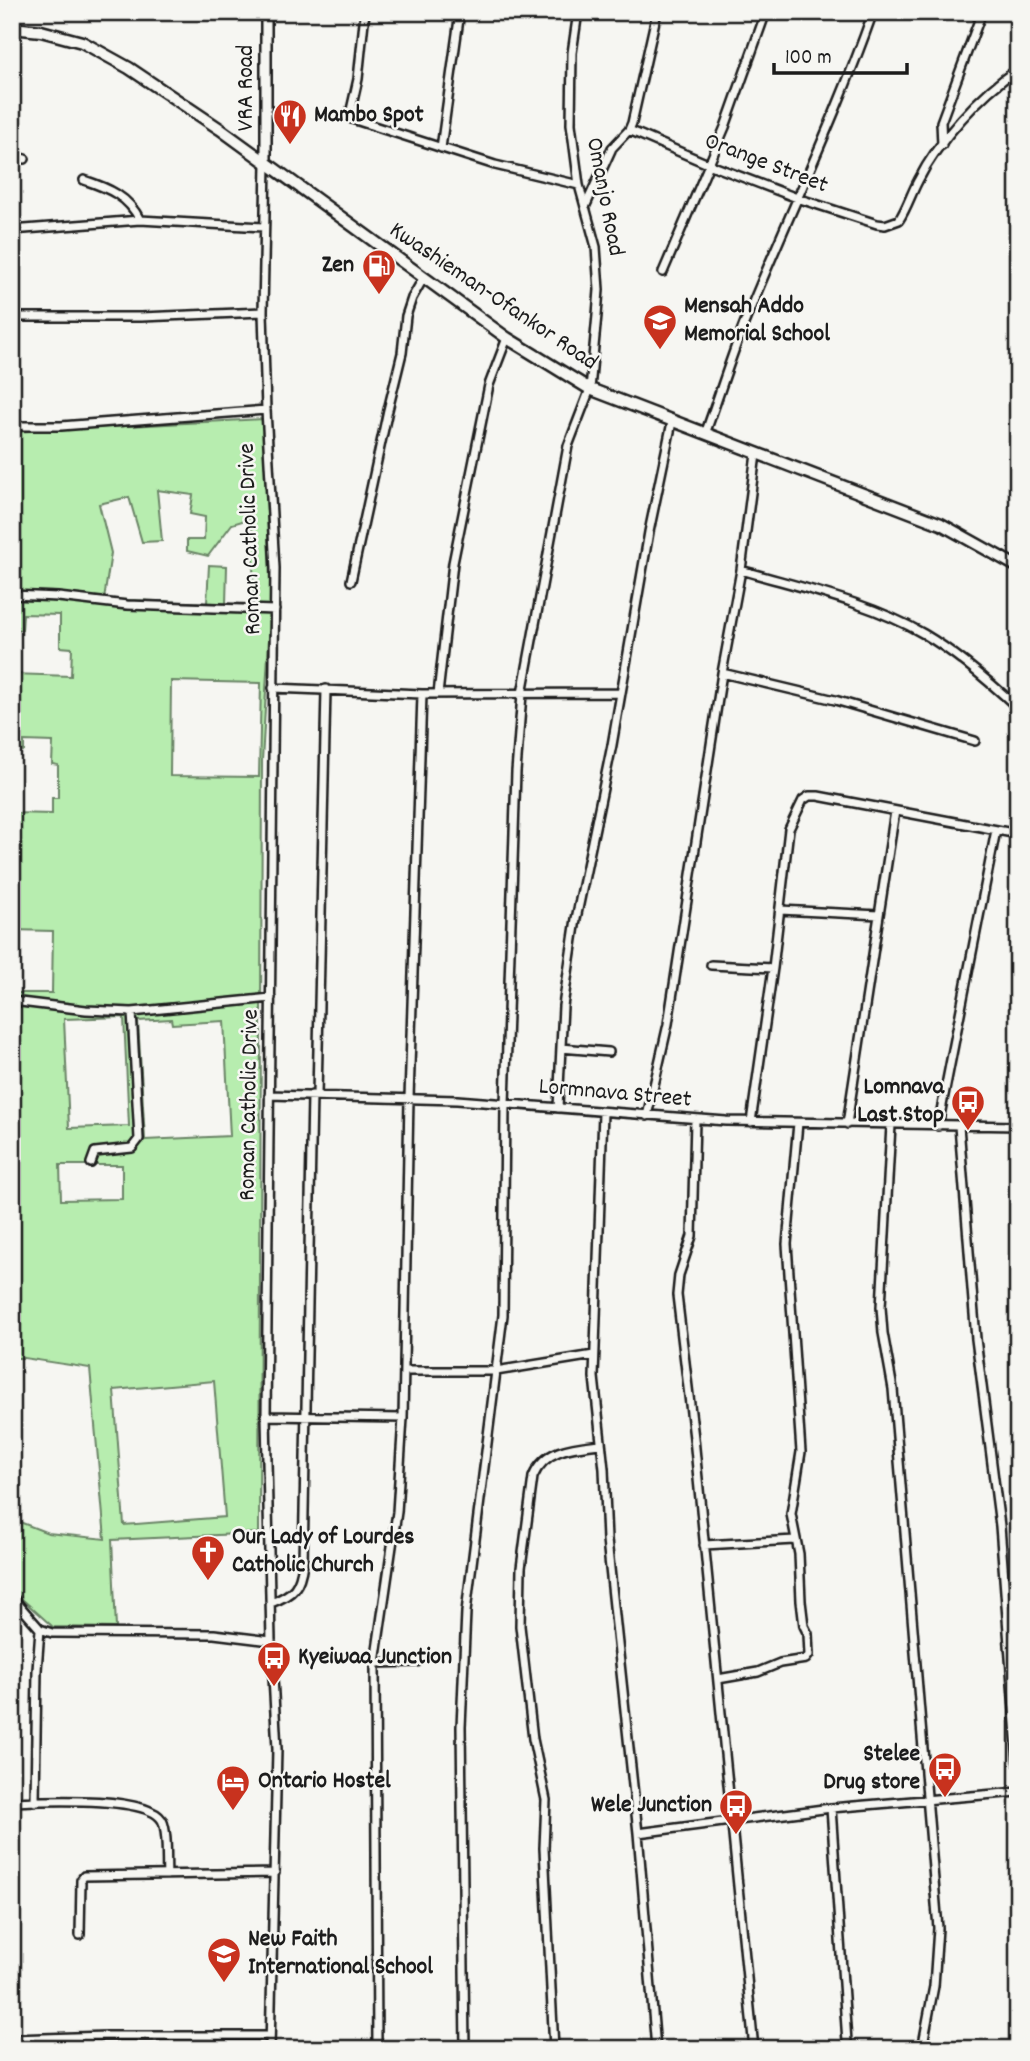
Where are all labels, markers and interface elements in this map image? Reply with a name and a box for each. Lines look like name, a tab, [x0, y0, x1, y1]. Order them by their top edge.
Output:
scale bar	[774, 32, 908, 76]
text: 100 m	[785, 44, 832, 74]
street label: VRA Road	[230, 45, 264, 131]
restaurant icon: Mambo Spot	[271, 97, 309, 146]
place label: Mambo Spot	[314, 99, 424, 133]
street label: Orange Street	[699, 125, 833, 203]
street label: Omanjo Road	[576, 135, 632, 259]
street label: Kwashieman-Ofankor Road	[382, 214, 604, 380]
fuel station icon: Zen	[360, 247, 398, 296]
place label: Zen	[322, 249, 354, 283]
place label: Mensah Addo Memorial School	[684, 290, 830, 352]
school or university icon: Mensah Addo Memorial School	[641, 302, 679, 351]
street label: Roman Catholic Drive	[231, 443, 271, 635]
street label: Roman Catholic Drive	[231, 1009, 269, 1201]
street label: Lormnava Street	[537, 1070, 693, 1118]
place label: Lomnava Last Stop	[857, 1071, 945, 1133]
bus stop icon: Lomnava Last Stop	[949, 1083, 987, 1132]
place label: Our Lady of Lourdes Catholic Church	[232, 1521, 414, 1583]
church icon: Our Lady of Lourdes Catholic Church	[189, 1533, 227, 1582]
bus stop icon: Kyeiwaa Junction	[255, 1639, 293, 1688]
place label: Kyeiwaa Junction	[298, 1641, 452, 1675]
place label: Stelee Drug store	[823, 1738, 920, 1800]
bus stop icon: Stelee Drug store	[926, 1750, 964, 1799]
hotel icon: Ontario Hostel	[214, 1763, 252, 1812]
place label: Ontario Hostel	[258, 1765, 391, 1799]
bus stop icon: Wele Junction	[717, 1787, 755, 1836]
place label: Wele Junction	[591, 1789, 712, 1823]
place label: New Faith International School	[248, 1923, 433, 1985]
school or university icon: New Faith International School	[205, 1935, 243, 1984]

